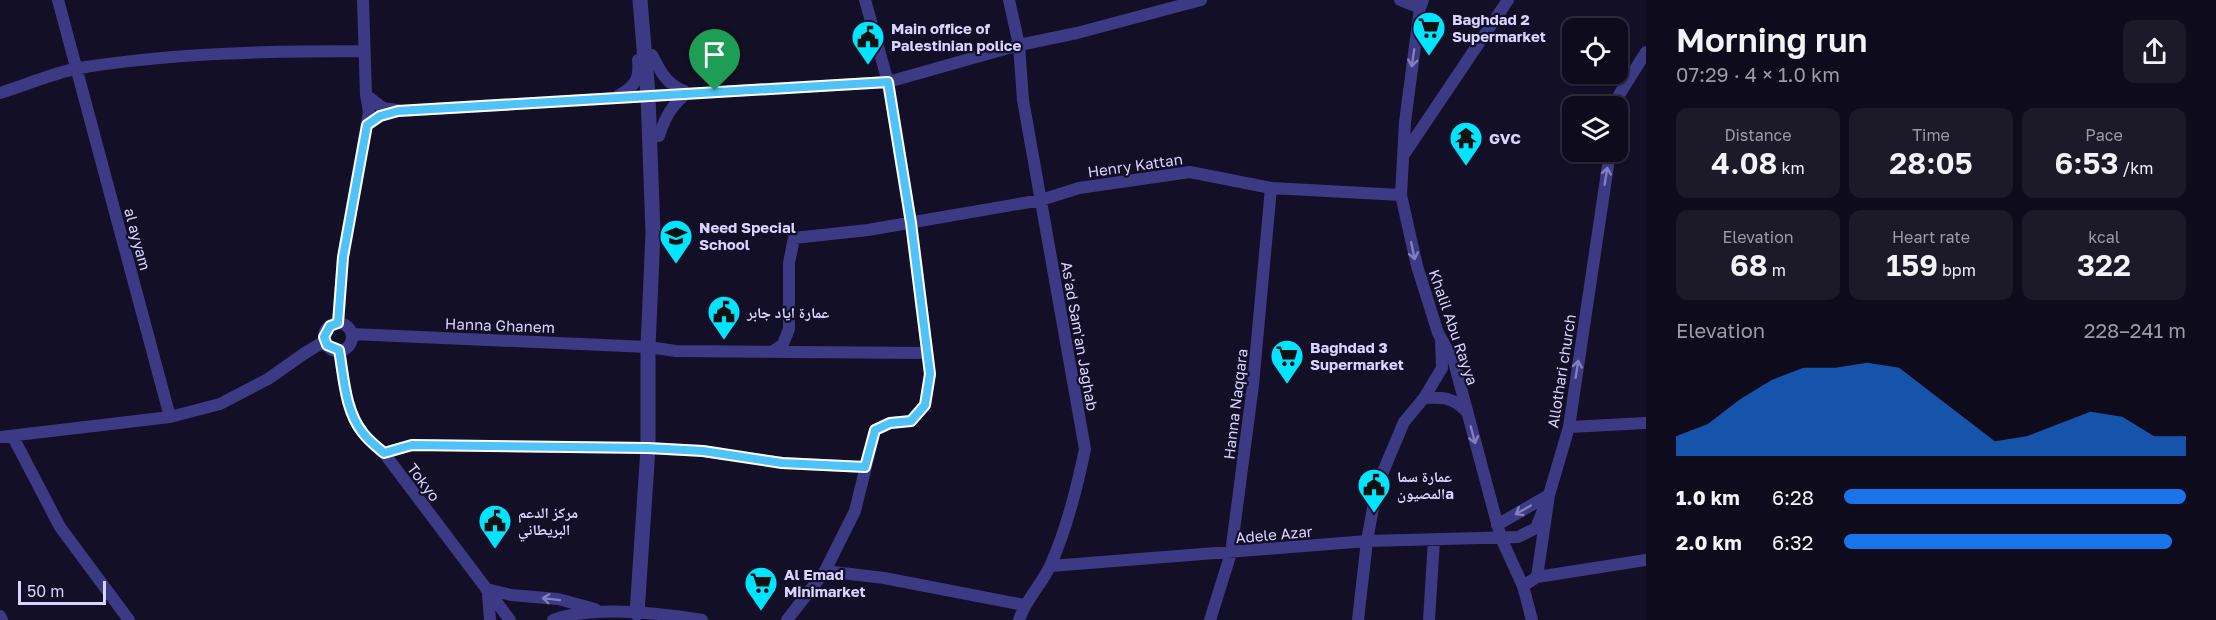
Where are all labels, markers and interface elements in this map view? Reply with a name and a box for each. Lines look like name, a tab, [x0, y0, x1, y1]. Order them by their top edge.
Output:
supermarket icon: Baghdad 2 Supermarket	[1411, 10, 1447, 57]
place label: Baghdad 2 Supermarket	[1452, 10, 1546, 45]
map controls	[1562, 18, 1628, 162]
button: locate	[1562, 18, 1628, 84]
public building icon: Main office of Palestinian police	[850, 19, 886, 66]
place label: Main office of Palestinian police	[891, 19, 1021, 54]
text: Morning run	[1676, 20, 1868, 59]
button: share	[2123, 20, 2186, 83]
pin	[689, 29, 740, 91]
icon: arrive	[698, 38, 731, 71]
one-way arrow	[1408, 47, 1419, 67]
text: 07:29 · 4 × 1.0 km	[1676, 62, 1840, 86]
button: layers	[1562, 96, 1628, 162]
temple icon: GVC	[1448, 120, 1484, 167]
text: Distance	[1724, 125, 1792, 145]
text: Time	[1912, 125, 1950, 145]
text: Pace	[2085, 125, 2123, 145]
place label: GVC	[1489, 129, 1521, 147]
text: 4.08	[1711, 145, 1777, 181]
text: 28:05	[1889, 145, 1973, 181]
text: 6:53	[2054, 145, 2119, 181]
street label: Henry Kattan	[1086, 149, 1184, 181]
text: km	[1777, 158, 1805, 178]
text: /km	[2119, 158, 2154, 178]
one-way arrow	[1601, 167, 1612, 186]
street label: al ayyam	[121, 206, 155, 272]
school or university icon: Need Special School	[658, 218, 694, 265]
place label: Need Special School	[699, 218, 796, 253]
text: Elevation	[1722, 227, 1794, 247]
text: Heart rate	[1892, 227, 1970, 247]
text: kcal	[2088, 227, 2120, 247]
one-way arrow	[1408, 241, 1420, 260]
text: 68	[1730, 247, 1768, 283]
text: 159	[1886, 247, 1938, 283]
text: 322	[2077, 247, 2131, 283]
street label: As'ad Sam'an Jaghab	[1058, 260, 1102, 412]
text: m	[1768, 260, 1786, 280]
text: bpm	[1938, 260, 1976, 280]
street label: Khalil Abu Rayya	[1426, 267, 1482, 387]
public building icon: عمارة اياد جابر	[706, 294, 742, 341]
place label: عمارة اياد جابر	[746, 303, 829, 322]
street label: Allothari church	[1543, 313, 1579, 429]
street label: Hanna Ghanem	[445, 314, 555, 336]
text: Elevation	[1676, 318, 1765, 342]
text: 228–241 m	[2084, 318, 2186, 342]
supermarket icon: Baghdad 3 Supermarket	[1269, 338, 1305, 385]
place label: Baghdad 3 Supermarket	[1310, 338, 1404, 373]
street label: Hanna Naqqara	[1219, 348, 1251, 460]
one-way arrow	[1572, 359, 1583, 379]
one-way arrow	[1468, 426, 1480, 445]
street label: Tokyo	[404, 460, 444, 504]
public building icon: عمارة سما المصيونa	[1356, 467, 1392, 514]
place label: عمارة سما المصيونa	[1397, 467, 1454, 503]
text: 1.0 km	[1676, 485, 1740, 509]
text: 6:28	[1772, 485, 1814, 509]
public building icon: مركز الدعم البريطاني	[477, 503, 513, 550]
place label: مركز الدعم البريطاني	[518, 503, 578, 542]
one-way arrow	[1515, 504, 1532, 516]
street label: Adele Azar	[1235, 522, 1313, 546]
text: 2.0 km	[1676, 530, 1742, 554]
text: 6:32	[1772, 530, 1813, 554]
supermarket icon: Al Emad Minimarket	[743, 565, 779, 612]
place label: Al Emad Minimarket	[784, 565, 866, 600]
scale bar	[18, 578, 106, 606]
text: 50 m	[27, 581, 64, 601]
one-way arrow	[541, 593, 561, 604]

